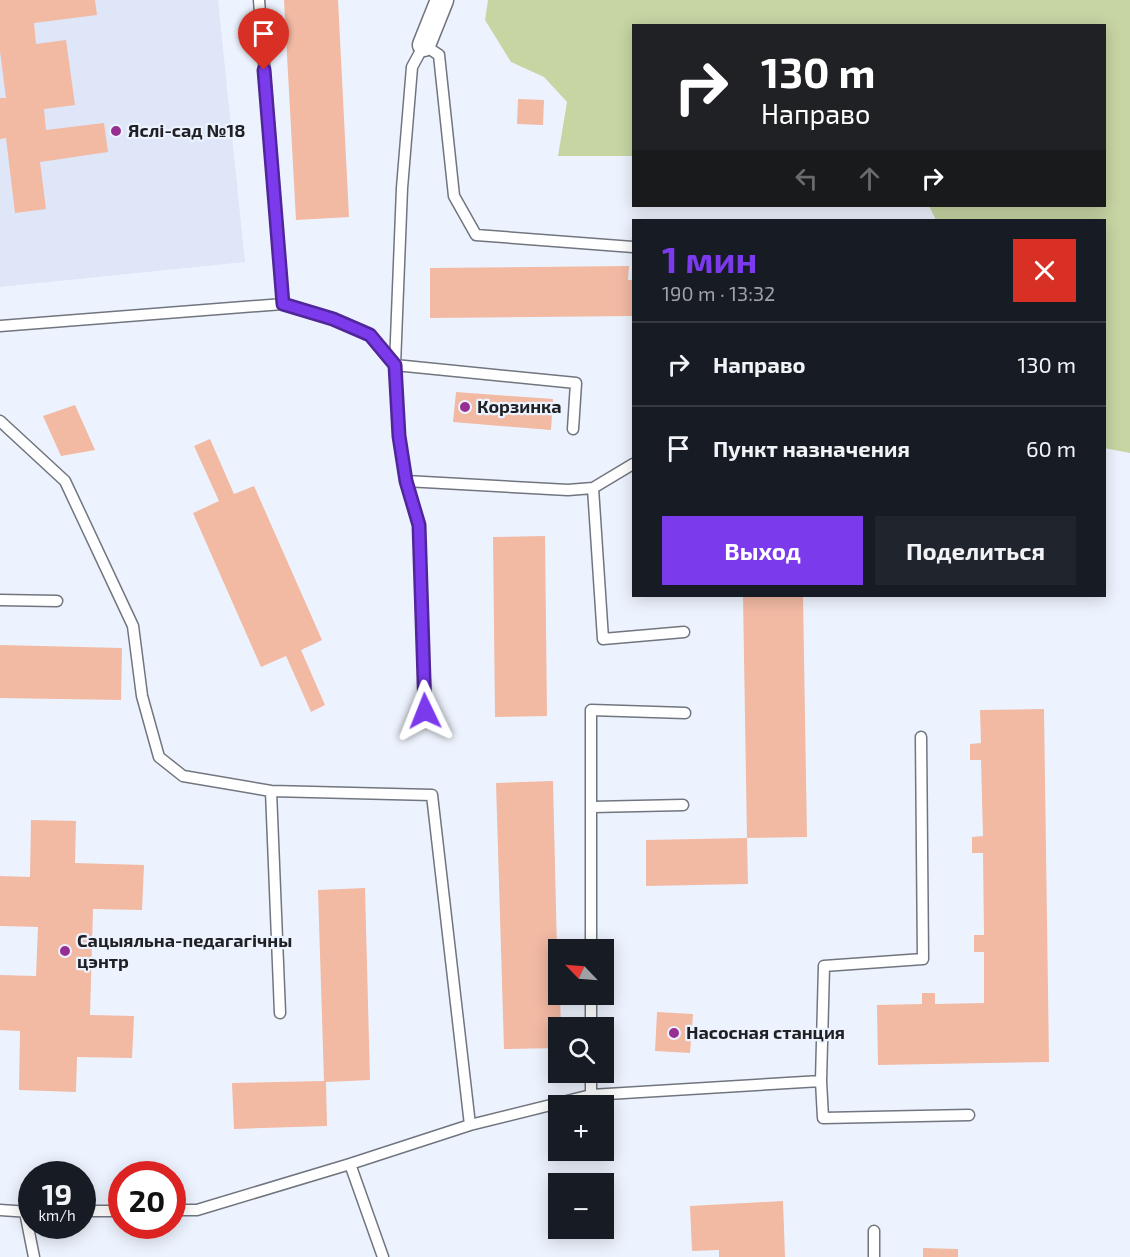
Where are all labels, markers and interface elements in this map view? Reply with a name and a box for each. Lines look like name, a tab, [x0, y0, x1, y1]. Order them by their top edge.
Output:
pin	[238, 8, 289, 70]
icon: arrive	[247, 17, 280, 50]
text: 130 m	[761, 46, 876, 96]
icon: right	[662, 48, 740, 126]
text: Направо	[761, 97, 870, 129]
place label: Яслі-сад №18	[128, 119, 246, 141]
marker: Яслі-сад №18	[109, 124, 123, 138]
icon: left	[790, 162, 823, 195]
icon: ahead	[853, 162, 886, 195]
icon: right	[916, 162, 949, 195]
text: 1 мин	[662, 237, 757, 280]
button: close	[1013, 239, 1076, 302]
text: 190 m · 13:32	[662, 281, 775, 305]
icon: right	[662, 348, 695, 381]
text: Направо	[713, 351, 806, 377]
text: 130 m	[1018, 351, 1076, 377]
place label: Корзинка	[477, 395, 562, 417]
marker: Корзинка	[458, 400, 472, 414]
icon: arrive	[662, 432, 695, 465]
text: Пункт назначения	[713, 435, 910, 461]
text: 60 m	[1026, 435, 1076, 461]
button: Выход	[662, 516, 863, 585]
button: Поделиться	[875, 516, 1076, 585]
position arrow	[393, 679, 457, 743]
place label: Сацыяльна-педагагічны цэнтр	[77, 929, 292, 972]
north arrow	[548, 939, 614, 1005]
map controls	[548, 939, 614, 1239]
marker: Сацыяльна-педагагічны цэнтр	[58, 944, 72, 958]
button: search	[548, 1017, 614, 1083]
place label: Насосная станция	[686, 1021, 845, 1043]
marker: Насосная станция	[667, 1026, 681, 1040]
button: +	[548, 1095, 614, 1161]
speed limit sign: 20	[108, 1161, 186, 1239]
button: −	[548, 1173, 614, 1239]
text: 19	[42, 1175, 72, 1211]
text: km/h	[38, 1206, 76, 1224]

